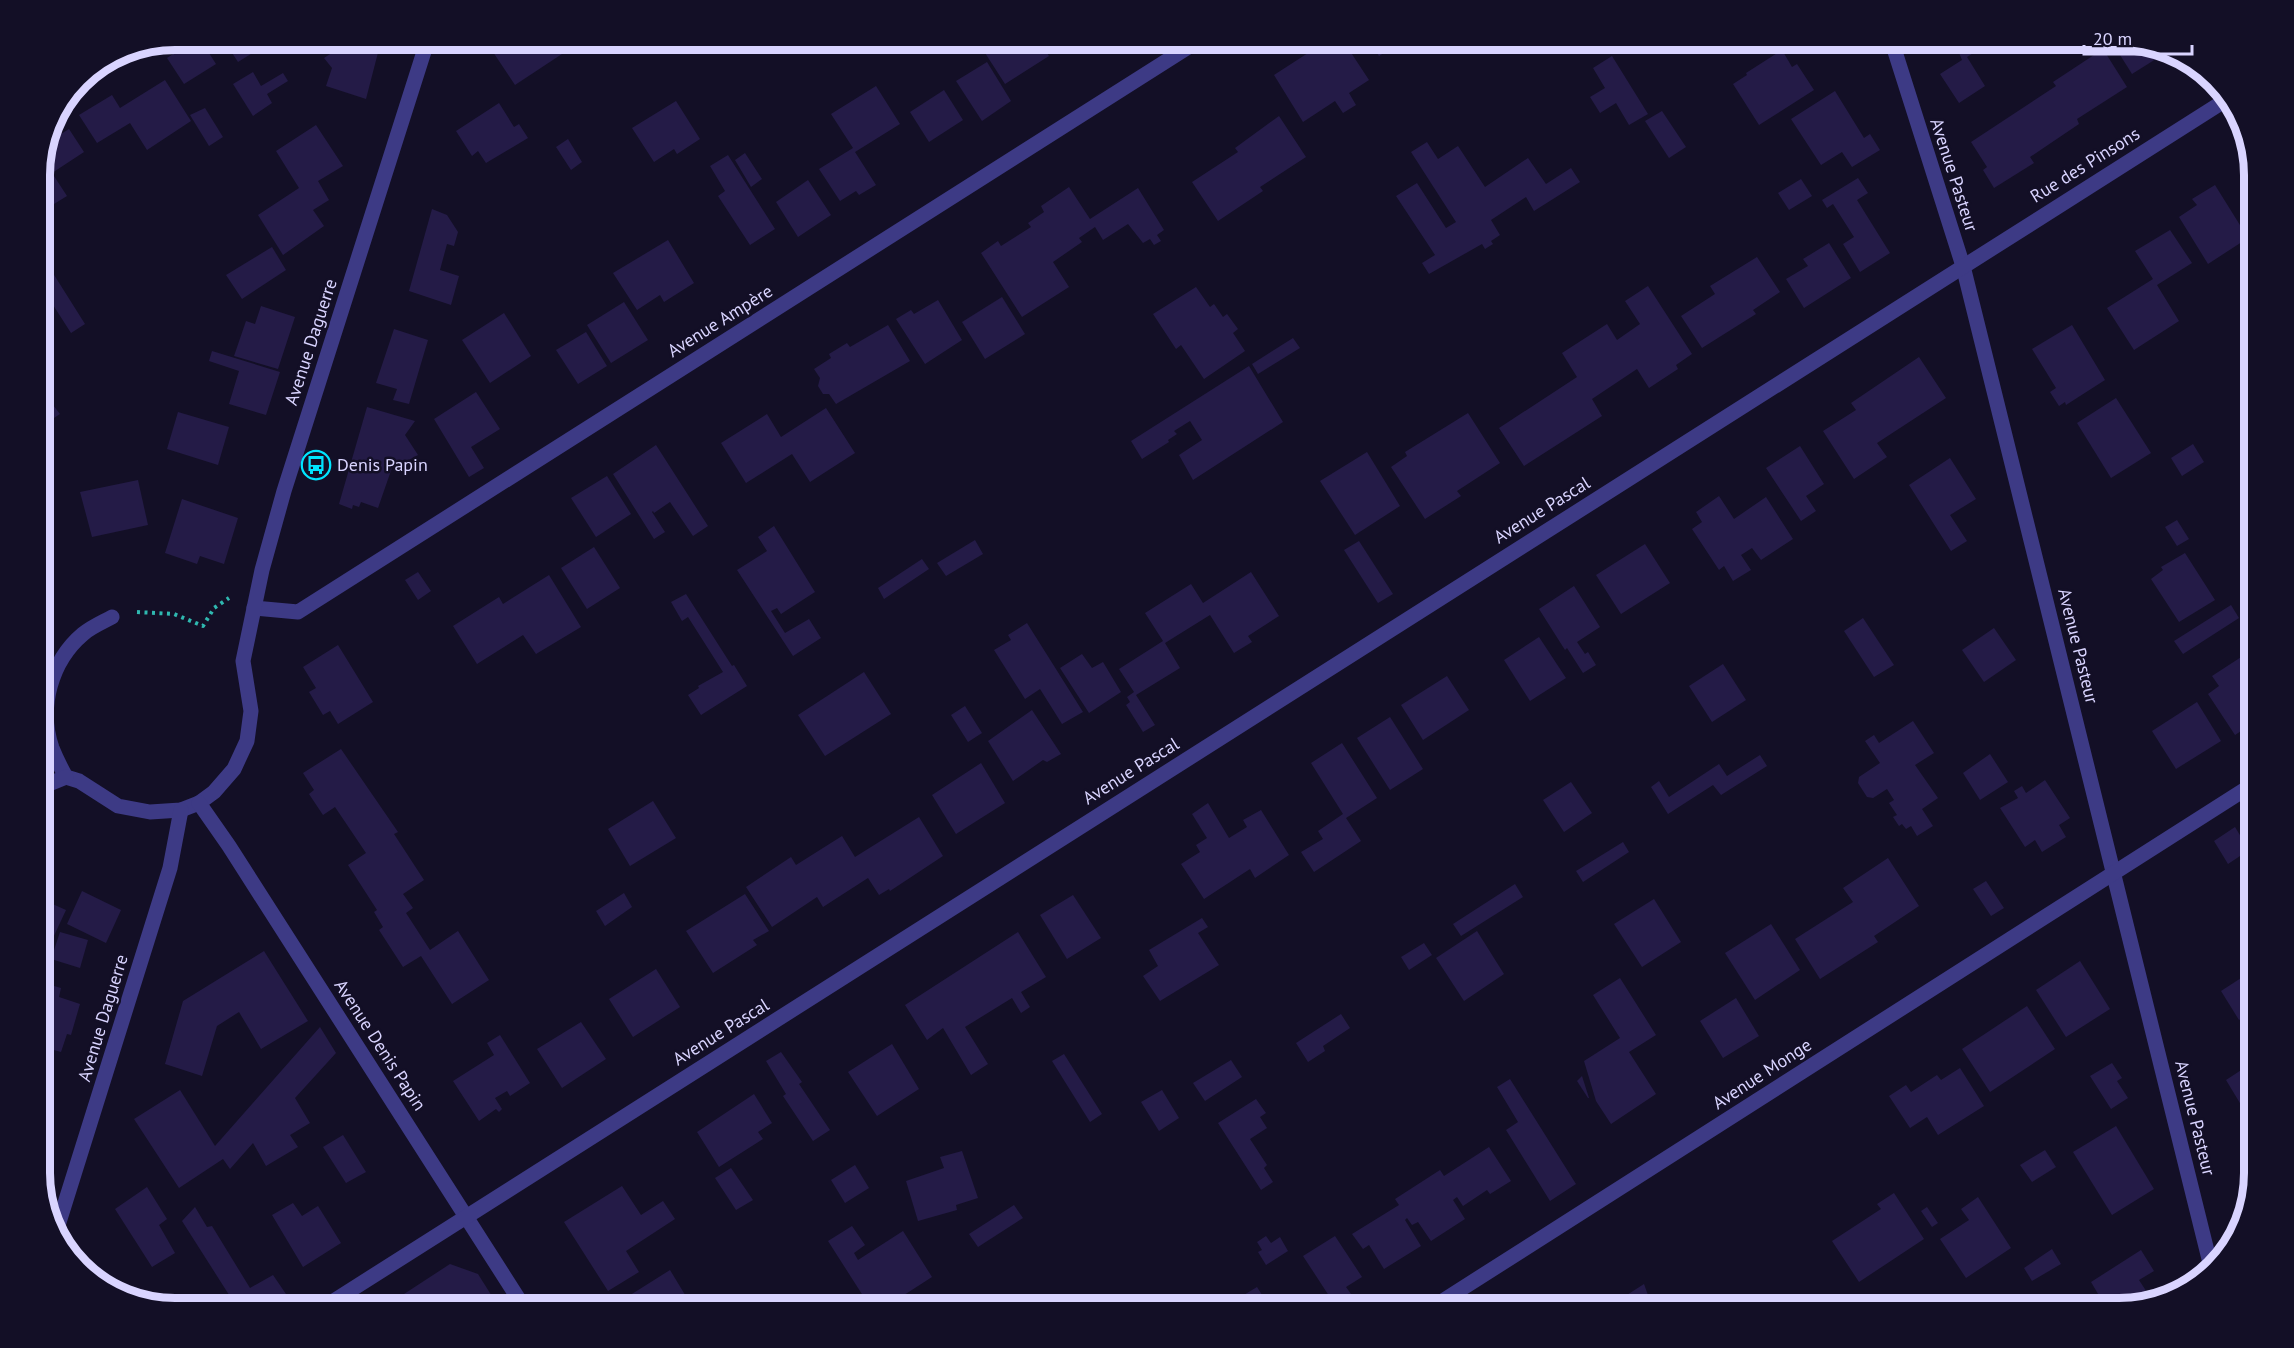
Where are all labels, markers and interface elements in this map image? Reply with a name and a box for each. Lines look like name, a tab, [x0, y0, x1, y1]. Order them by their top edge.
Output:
scale bar	[2084, 18, 2192, 56]
text: 20 m	[2093, 27, 2132, 50]
street label: Avenue Pasteur	[1925, 115, 1984, 234]
street label: Rue des Pinsons	[2026, 122, 2144, 207]
street label: Avenue Daguerre	[279, 276, 342, 408]
street label: Avenue Ampère	[663, 279, 777, 362]
bus stop icon: Denis Papin	[300, 449, 332, 481]
place label: Denis Papin	[337, 453, 428, 476]
street label: Avenue Pascal	[1489, 470, 1595, 548]
street label: Avenue Pasteur	[2053, 586, 2104, 706]
street label: Avenue Pascal	[1078, 731, 1184, 809]
street label: Avenue Daguerre	[72, 952, 133, 1084]
street label: Avenue Denis Papin	[329, 975, 431, 1115]
street label: Avenue Pascal	[668, 992, 774, 1070]
street label: Avenue Monge	[1708, 1033, 1816, 1114]
street label: Avenue Pasteur	[2170, 1058, 2221, 1178]

